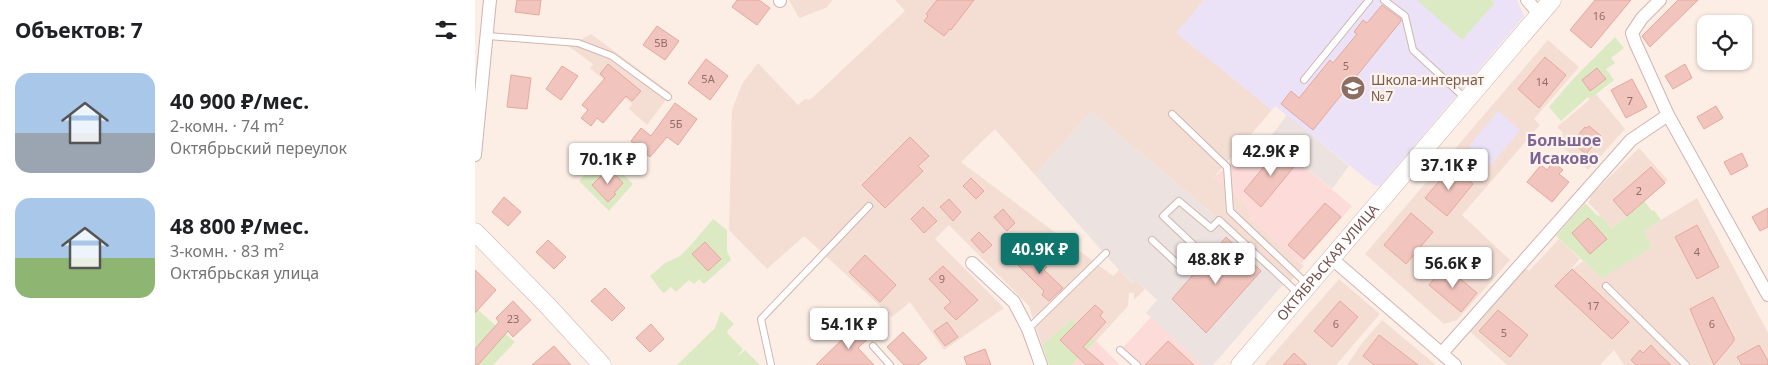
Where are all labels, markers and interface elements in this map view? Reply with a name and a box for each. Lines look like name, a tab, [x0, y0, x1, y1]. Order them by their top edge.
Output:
house number: 16	[1593, 8, 1605, 23]
map controls	[1697, 15, 1752, 70]
button: locate	[1697, 15, 1752, 70]
text: Объектов: 7	[15, 16, 143, 44]
icon: filters	[432, 16, 460, 44]
house number: 5В	[654, 35, 668, 50]
house number: 5	[1343, 58, 1349, 73]
place label: Школа-интернат №7	[1371, 70, 1485, 105]
house number: 5А	[701, 71, 716, 86]
house number: 14	[1536, 74, 1549, 89]
school or university icon: Школа-интернат №7	[1340, 75, 1366, 101]
text: 40 900 ₽/мес.	[170, 87, 309, 115]
icon: home	[55, 93, 115, 153]
house number: 7	[1627, 93, 1633, 108]
text: 2-комн. · 74 m²	[170, 115, 284, 137]
house number: 5Б	[669, 116, 683, 131]
district label: Большое Исаково	[1527, 129, 1601, 169]
pin: 42.9K ₽	[1225, 134, 1317, 177]
text: Октябрьский переулок	[170, 137, 347, 159]
text: 42.9K ₽	[1243, 140, 1299, 162]
pin: 70.1K ₽	[562, 142, 654, 185]
text: 70.1K ₽	[580, 148, 636, 170]
pin: 37.1K ₽	[1403, 148, 1495, 191]
text: 37.1K ₽	[1421, 154, 1477, 176]
house number: 2	[1636, 183, 1642, 198]
street label: ОКТЯБРЬСКАЯ УЛИЦА	[1272, 200, 1383, 324]
text: 48 800 ₽/мес.	[170, 212, 309, 240]
icon: home	[55, 218, 115, 278]
pin: 40.9K ₽	[994, 232, 1086, 275]
text: 40.9K ₽	[1012, 238, 1068, 260]
text: 3-комн. · 83 m²	[170, 240, 284, 262]
pin: 48.8K ₽	[1170, 242, 1262, 285]
house number: 4	[1694, 244, 1701, 259]
pin: 56.6K ₽	[1407, 246, 1499, 289]
text: 48.8K ₽	[1188, 248, 1244, 270]
text: 56.6K ₽	[1425, 252, 1481, 274]
text: Октябрьская улица	[170, 262, 319, 284]
house number: 9	[939, 271, 945, 286]
house number: 17	[1587, 298, 1599, 313]
pin: 54.1K ₽	[803, 308, 895, 350]
house number: 23	[507, 311, 519, 326]
text: 54.1K ₽	[821, 313, 877, 335]
house number: 6	[1333, 316, 1339, 331]
house number: 6	[1709, 316, 1715, 331]
house number: 5	[1501, 325, 1507, 340]

